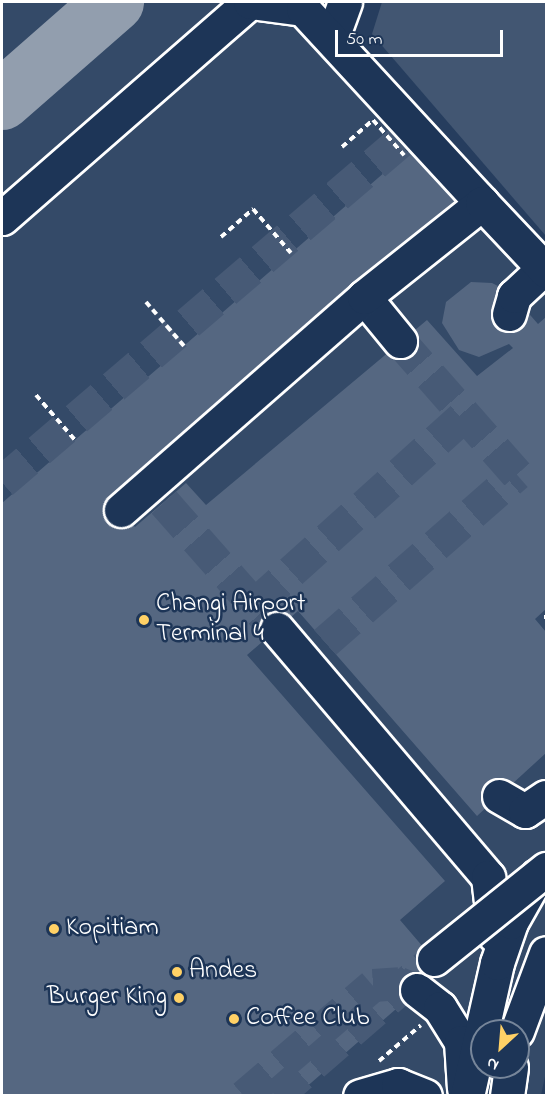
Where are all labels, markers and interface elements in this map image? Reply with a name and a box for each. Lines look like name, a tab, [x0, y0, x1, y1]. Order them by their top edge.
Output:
scale bar	[338, 18, 506, 56]
text: 50 m	[346, 27, 383, 53]
place label: Changi Airport Terminal 4	[156, 589, 306, 650]
marker: Changi Airport Terminal 4	[137, 613, 151, 627]
place label: Kopitiam	[66, 913, 159, 945]
marker: Kopitiam	[47, 922, 61, 936]
place label: Andes	[189, 956, 257, 988]
marker: Andes	[170, 965, 184, 979]
place label: Burger King	[47, 982, 167, 1014]
marker: Burger King	[172, 991, 186, 1005]
place label: Coffee Club	[246, 1003, 369, 1035]
marker: Coffee Club	[227, 1012, 241, 1026]
north arrow	[470, 1019, 530, 1079]
text: N	[483, 1050, 503, 1077]

